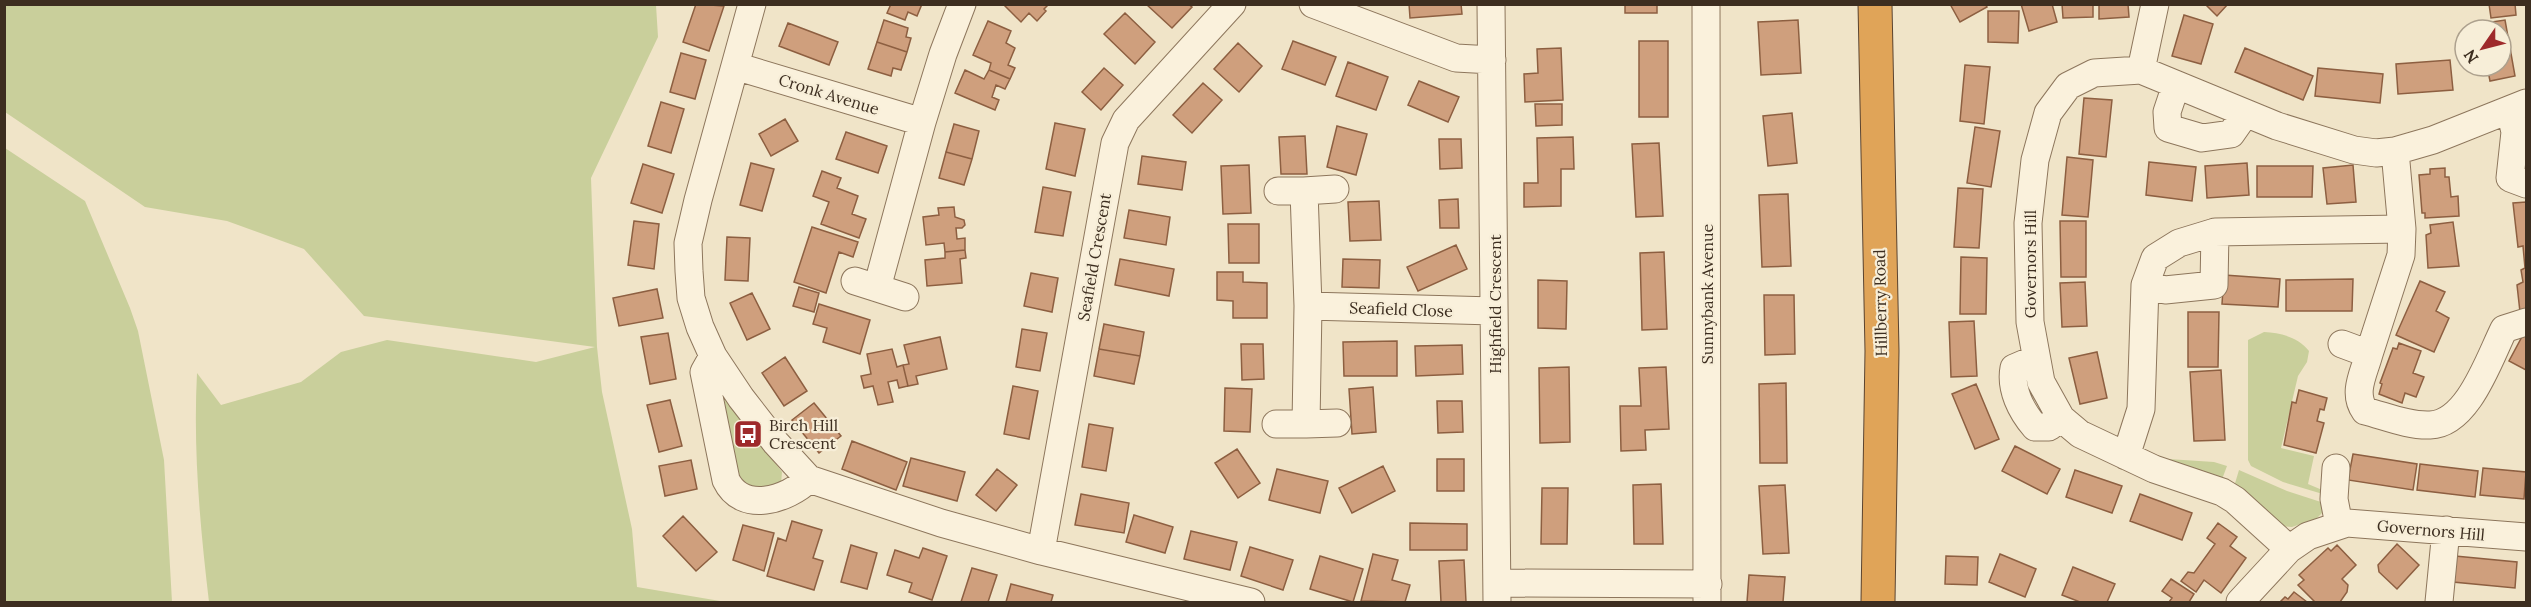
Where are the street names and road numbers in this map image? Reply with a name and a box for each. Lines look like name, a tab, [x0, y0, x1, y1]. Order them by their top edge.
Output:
street label: Cronk Avenue	[776, 69, 882, 119]
street label: Seafield Crescent	[1073, 191, 1115, 323]
street label: Governors Hill	[2020, 210, 2040, 318]
street label: Sunnybank Avenue	[1697, 223, 1717, 364]
street label: Highfield Crescent	[1485, 234, 1505, 374]
street label: Hillberry Road	[1869, 249, 1891, 357]
street label: Seafield Close	[1349, 297, 1453, 321]
street label: Governors Hill	[2376, 515, 2486, 545]

